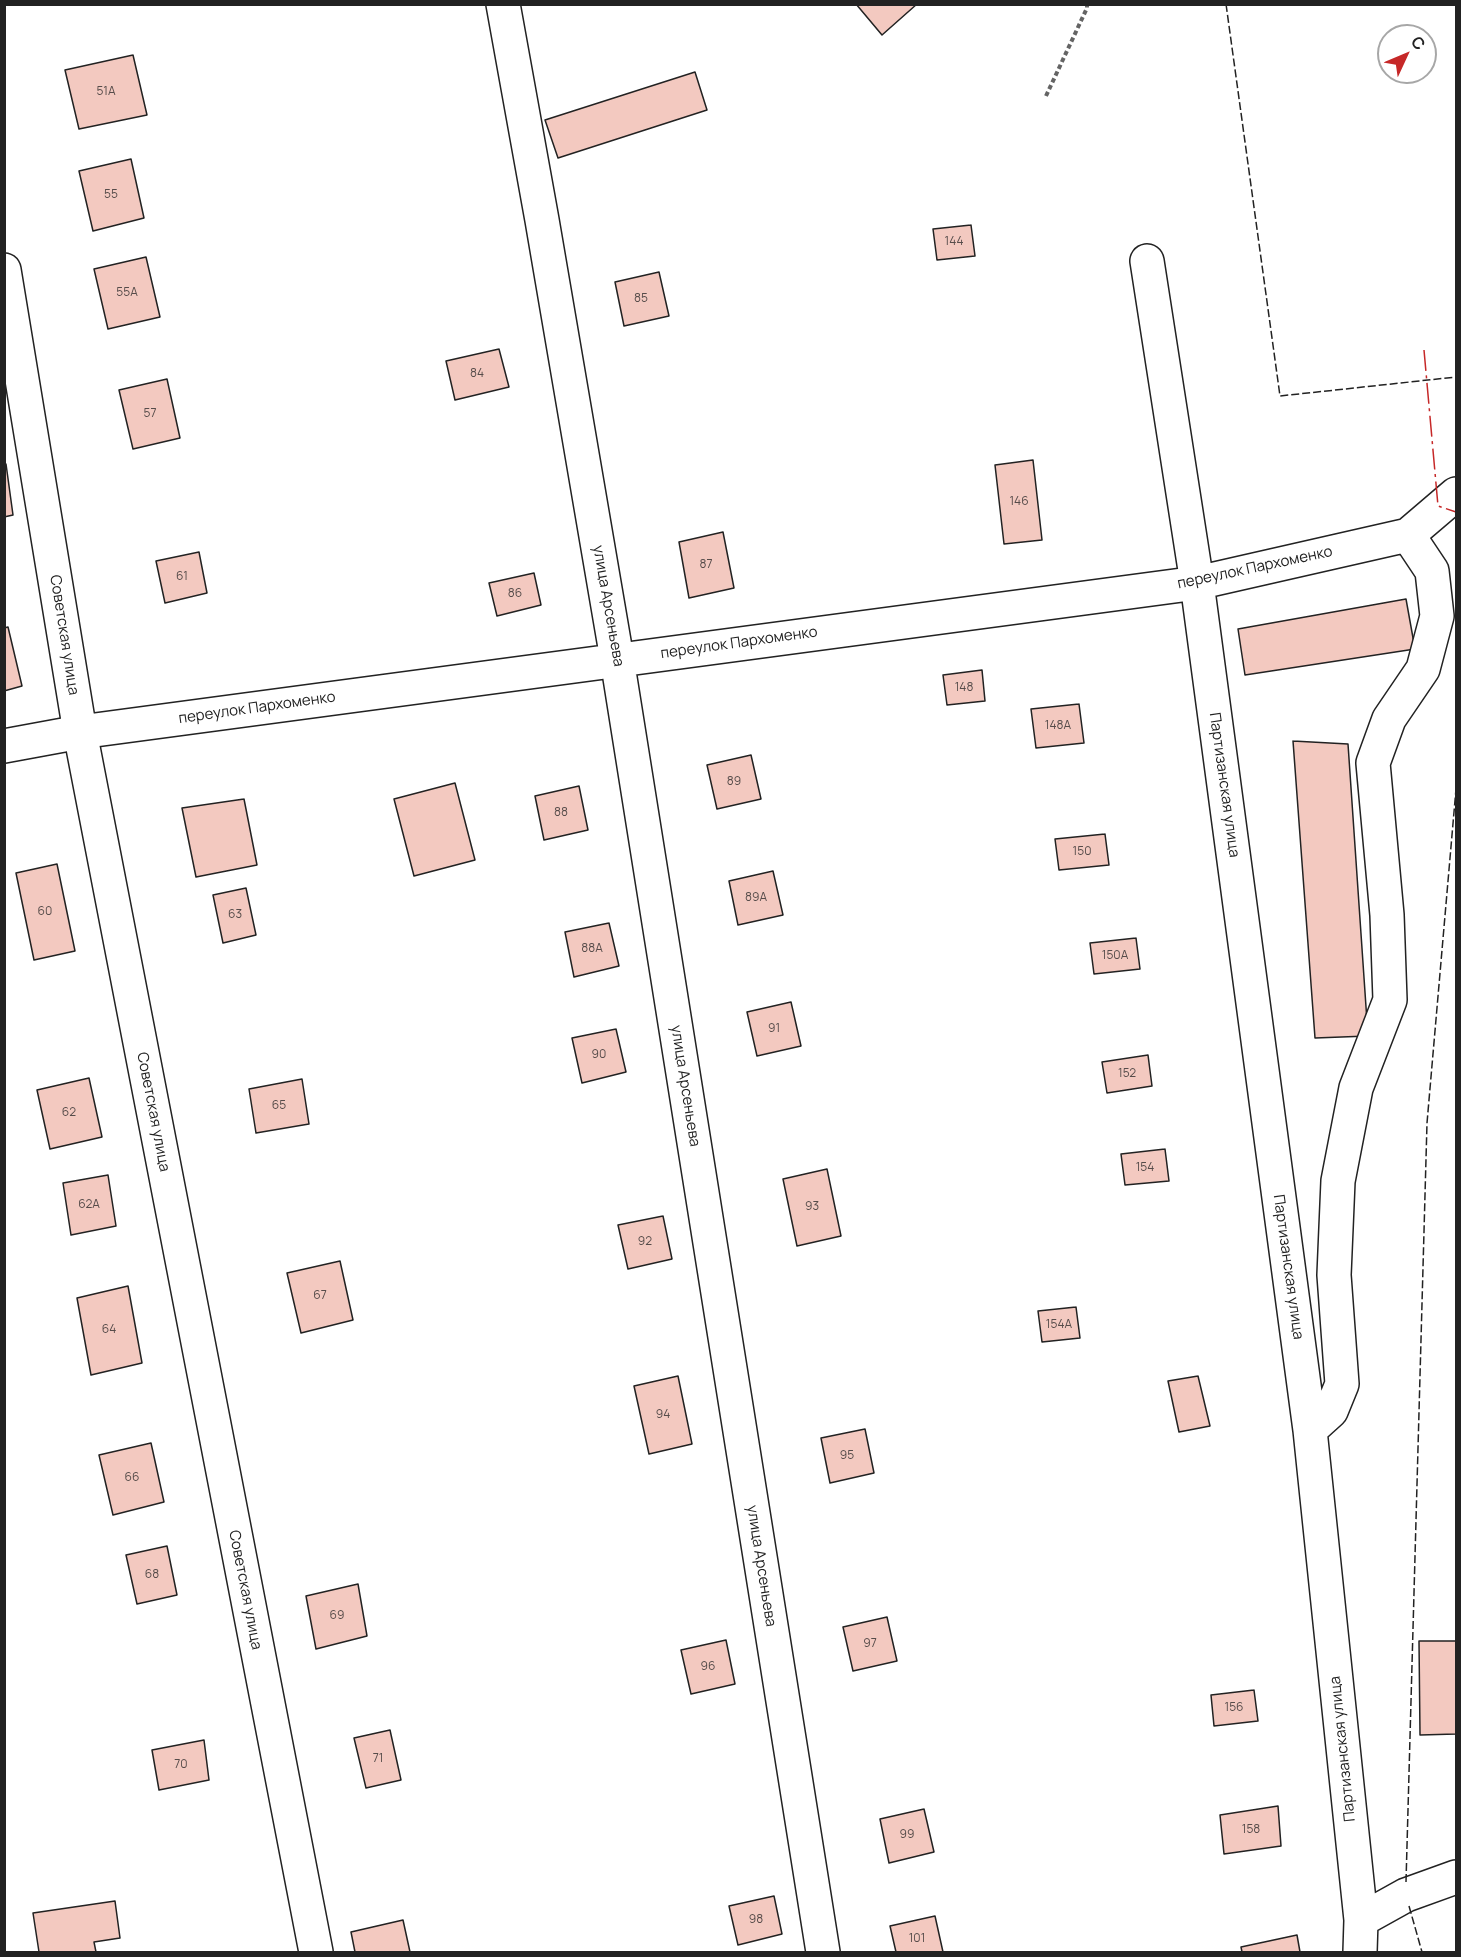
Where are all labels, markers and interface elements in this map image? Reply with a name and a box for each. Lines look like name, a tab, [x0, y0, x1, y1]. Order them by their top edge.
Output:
north arrow	[1377, 24, 1437, 84]
text: С	[1406, 31, 1431, 55]
house number: 51А	[96, 85, 116, 99]
house number: 55	[104, 188, 118, 202]
house number: 144	[945, 235, 963, 249]
house number: 55А	[116, 286, 138, 300]
house number: 85	[634, 292, 648, 306]
house number: 84	[470, 367, 484, 381]
house number: 57	[144, 407, 156, 421]
house number: 146	[1009, 495, 1029, 509]
street label: переулок Пархоменко	[1176, 543, 1334, 593]
street label: улица Арсеньева	[588, 544, 628, 668]
house number: 87	[700, 558, 712, 572]
house number: 61	[176, 570, 188, 584]
street label: Советская улица	[46, 574, 82, 696]
house number: 86	[508, 587, 522, 601]
street label: переулок Пархоменко	[659, 623, 819, 663]
house number: 148	[955, 681, 973, 695]
street label: переулок Пархоменко	[177, 688, 337, 728]
street label: Партизанская улица	[1205, 711, 1243, 859]
house number: 148А	[1045, 719, 1071, 733]
house number: 89	[727, 775, 741, 789]
house number: 88	[554, 806, 568, 820]
house number: 150	[1073, 845, 1091, 859]
house number: 89А	[745, 891, 767, 905]
house number: 60	[38, 905, 52, 919]
house number: 63	[228, 908, 242, 922]
house number: 88А	[581, 942, 603, 956]
house number: 150А	[1102, 949, 1128, 963]
house number: 91	[768, 1022, 780, 1036]
street label: улица Арсеньева	[667, 1024, 703, 1148]
house number: 90	[592, 1048, 606, 1062]
street label: Советская улица	[133, 1051, 173, 1173]
house number: 152	[1118, 1067, 1136, 1081]
house number: 65	[272, 1099, 286, 1113]
house number: 62	[62, 1106, 76, 1120]
house number: 154	[1136, 1161, 1154, 1175]
street label: Партизанская улица	[1269, 1193, 1307, 1341]
house number: 62А	[78, 1198, 100, 1212]
house number: 93	[805, 1200, 819, 1214]
house number: 92	[638, 1235, 652, 1249]
house number: 67	[313, 1289, 327, 1303]
house number: 154А	[1046, 1318, 1072, 1332]
house number: 64	[102, 1323, 116, 1337]
house number: 94	[656, 1408, 670, 1422]
house number: 95	[840, 1449, 854, 1463]
house number: 66	[125, 1471, 139, 1485]
street label: улица Арсеньева	[743, 1504, 779, 1628]
street label: Советская улица	[225, 1529, 265, 1651]
house number: 68	[145, 1568, 159, 1582]
house number: 69	[330, 1609, 344, 1623]
house number: 97	[863, 1637, 877, 1651]
house number: 96	[701, 1660, 715, 1674]
street label: Партизанская улица	[1326, 1675, 1360, 1823]
house number: 156	[1224, 1701, 1244, 1715]
house number: 71	[373, 1752, 383, 1766]
house number: 70	[174, 1758, 188, 1772]
house number: 158	[1242, 1823, 1260, 1837]
house number: 99	[900, 1828, 914, 1842]
house number: 98	[749, 1913, 763, 1927]
house number: 101	[909, 1932, 925, 1946]

